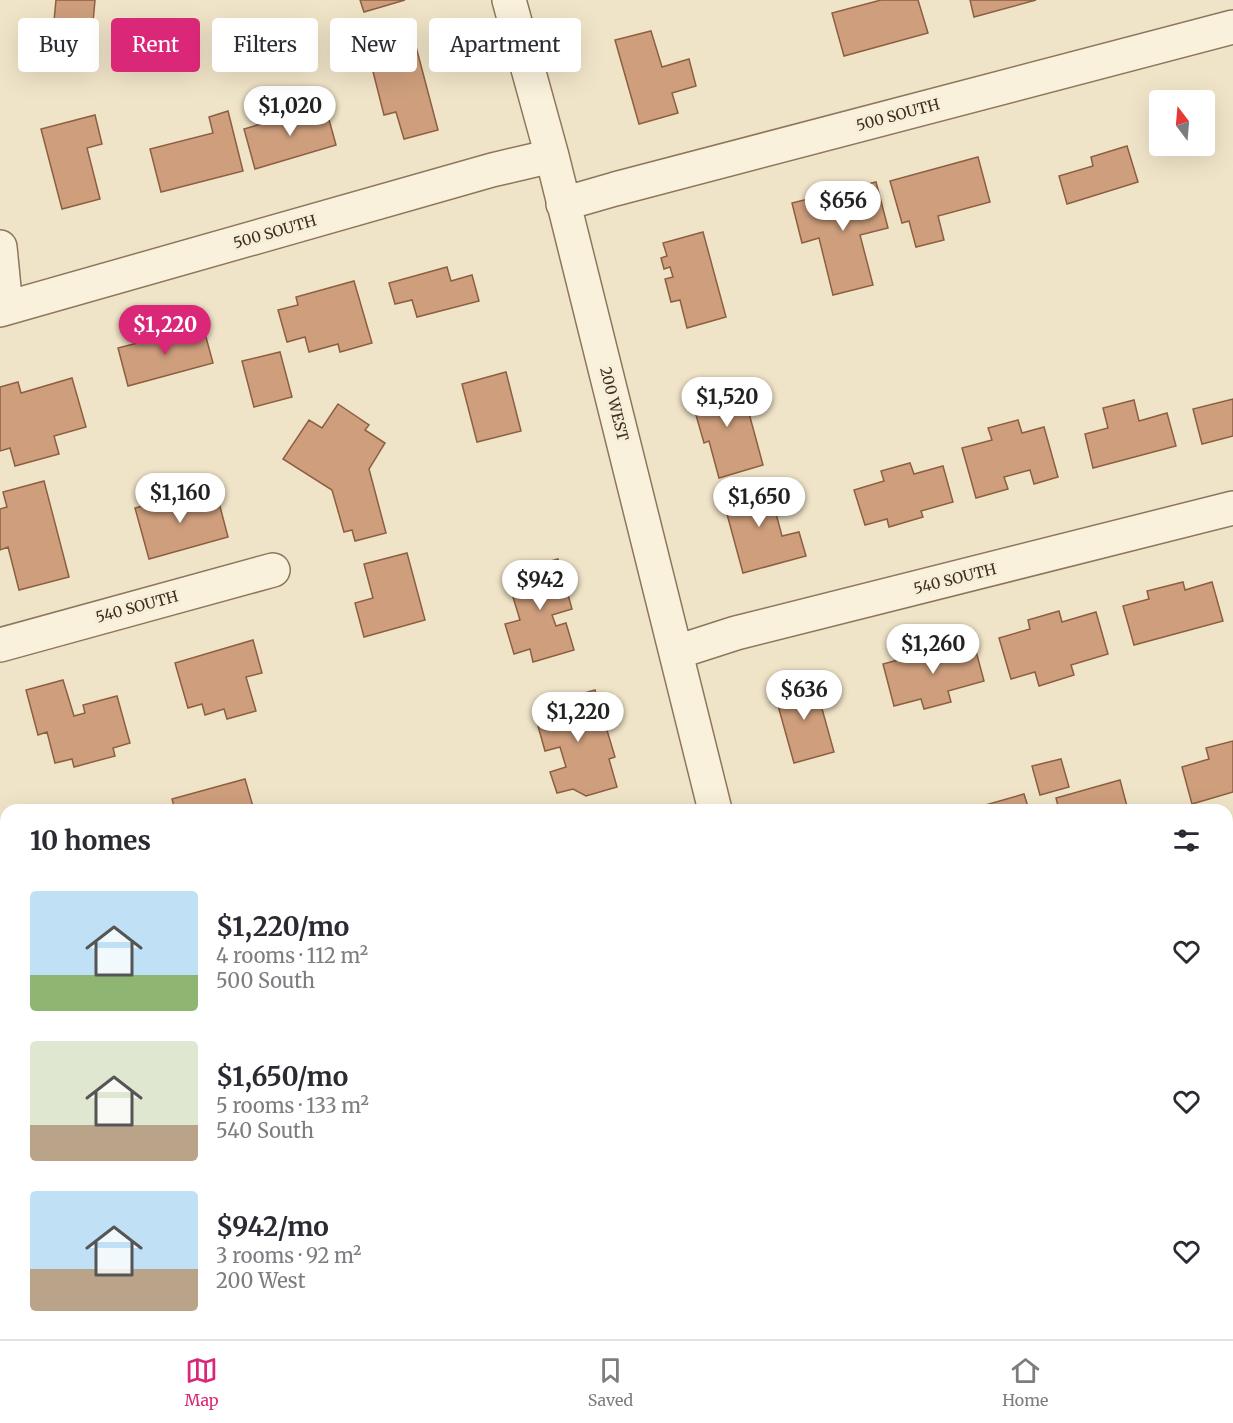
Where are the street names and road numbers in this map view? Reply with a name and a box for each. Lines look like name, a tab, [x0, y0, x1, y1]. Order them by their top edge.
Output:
street label: 500 SOUTH	[854, 94, 942, 135]
street label: 500 SOUTH	[231, 211, 319, 252]
street label: 200 WEST	[596, 365, 633, 443]
street label: 540 SOUTH	[912, 559, 998, 598]
street label: 540 SOUTH	[94, 586, 180, 627]

